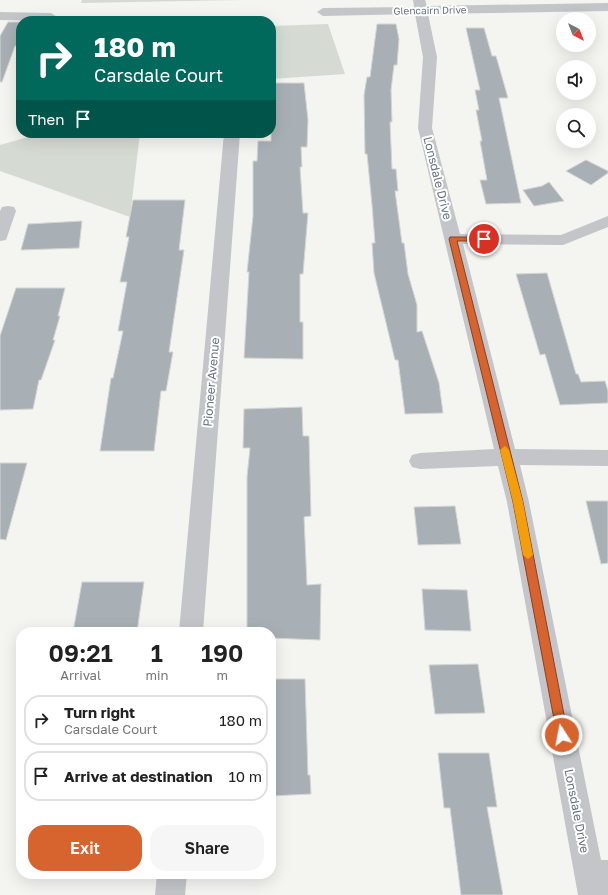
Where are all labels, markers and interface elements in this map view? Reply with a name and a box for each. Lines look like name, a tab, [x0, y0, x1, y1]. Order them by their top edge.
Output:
street label: Glencairn Drive	[393, 3, 467, 17]
north arrow	[556, 12, 596, 52]
map controls	[556, 12, 596, 148]
text: 180 m	[94, 30, 176, 63]
icon: right	[28, 32, 80, 84]
button: sound	[556, 60, 596, 100]
text: Carsdale Court	[94, 64, 223, 86]
icon: arrive	[72, 108, 94, 130]
button: search	[556, 108, 596, 148]
text: Then	[28, 110, 64, 128]
street label: Lonsdale Drive	[420, 135, 456, 221]
pin	[467, 222, 501, 256]
icon: arrive	[473, 228, 495, 250]
street label: Pioneer Avenue	[200, 337, 222, 427]
text: 09:21	[49, 638, 113, 667]
text: 1	[151, 638, 163, 667]
text: 190	[201, 638, 243, 667]
text: Arrival	[60, 667, 101, 683]
text: min	[145, 667, 168, 683]
text: m	[216, 667, 228, 683]
text: Turn right	[64, 703, 135, 721]
icon: right	[30, 709, 52, 731]
text: 180 m	[219, 711, 262, 729]
position arrow	[541, 714, 583, 756]
text: Carsdale Court	[64, 721, 157, 737]
icon: arrive	[30, 765, 52, 787]
text: Arrive at destination	[64, 767, 213, 785]
text: 10 m	[228, 767, 262, 785]
street label: Lonsdale Drive	[562, 768, 593, 854]
button: Exit	[28, 825, 142, 871]
button: Share	[150, 825, 264, 871]

